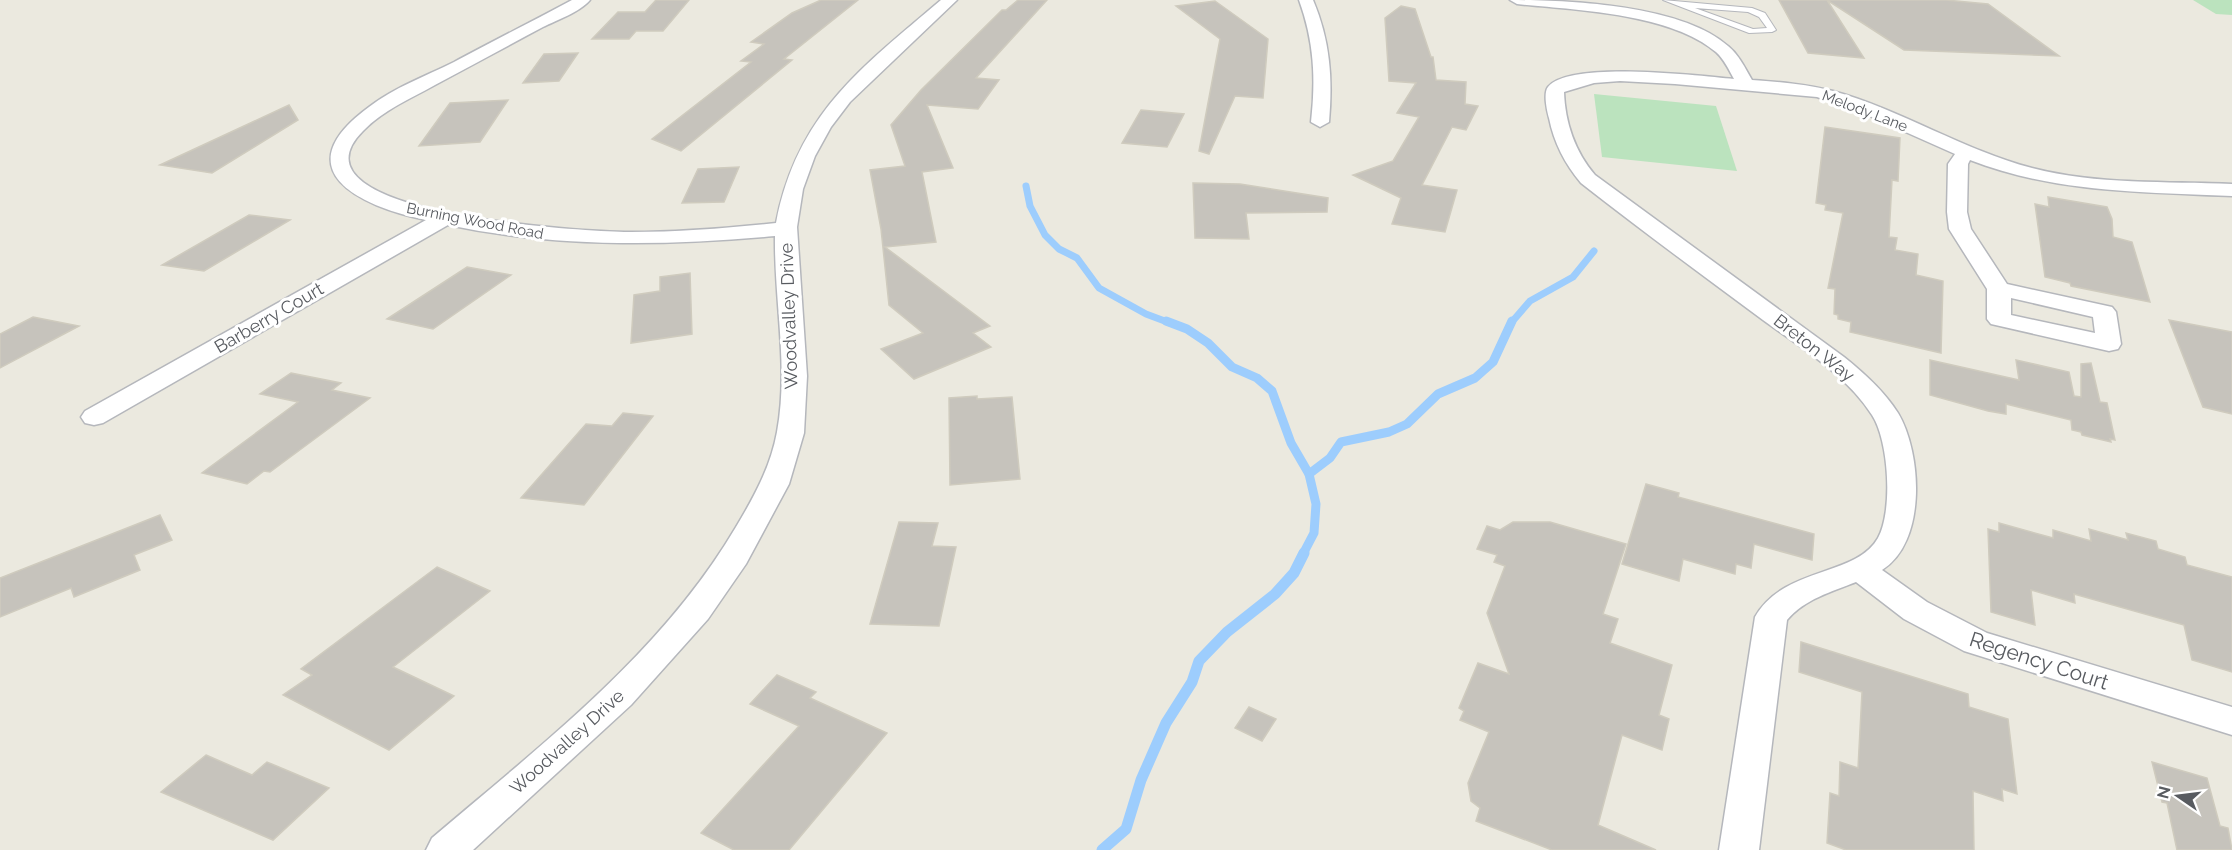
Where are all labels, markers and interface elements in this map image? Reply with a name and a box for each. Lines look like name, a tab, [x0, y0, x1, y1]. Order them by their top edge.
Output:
street label: Melody Lane	[1820, 86, 1911, 136]
street label: Burning Wood Road	[405, 199, 545, 243]
street label: Woodvalley Drive	[775, 242, 802, 389]
street label: Barberry Court	[211, 278, 327, 357]
street label: Breton Way	[1770, 310, 1859, 386]
street label: Regency Court	[1967, 626, 2112, 695]
street label: Woodvalley Drive	[505, 685, 628, 798]
north arrow	[2148, 766, 2208, 826]
text: N	[2153, 784, 2175, 801]

